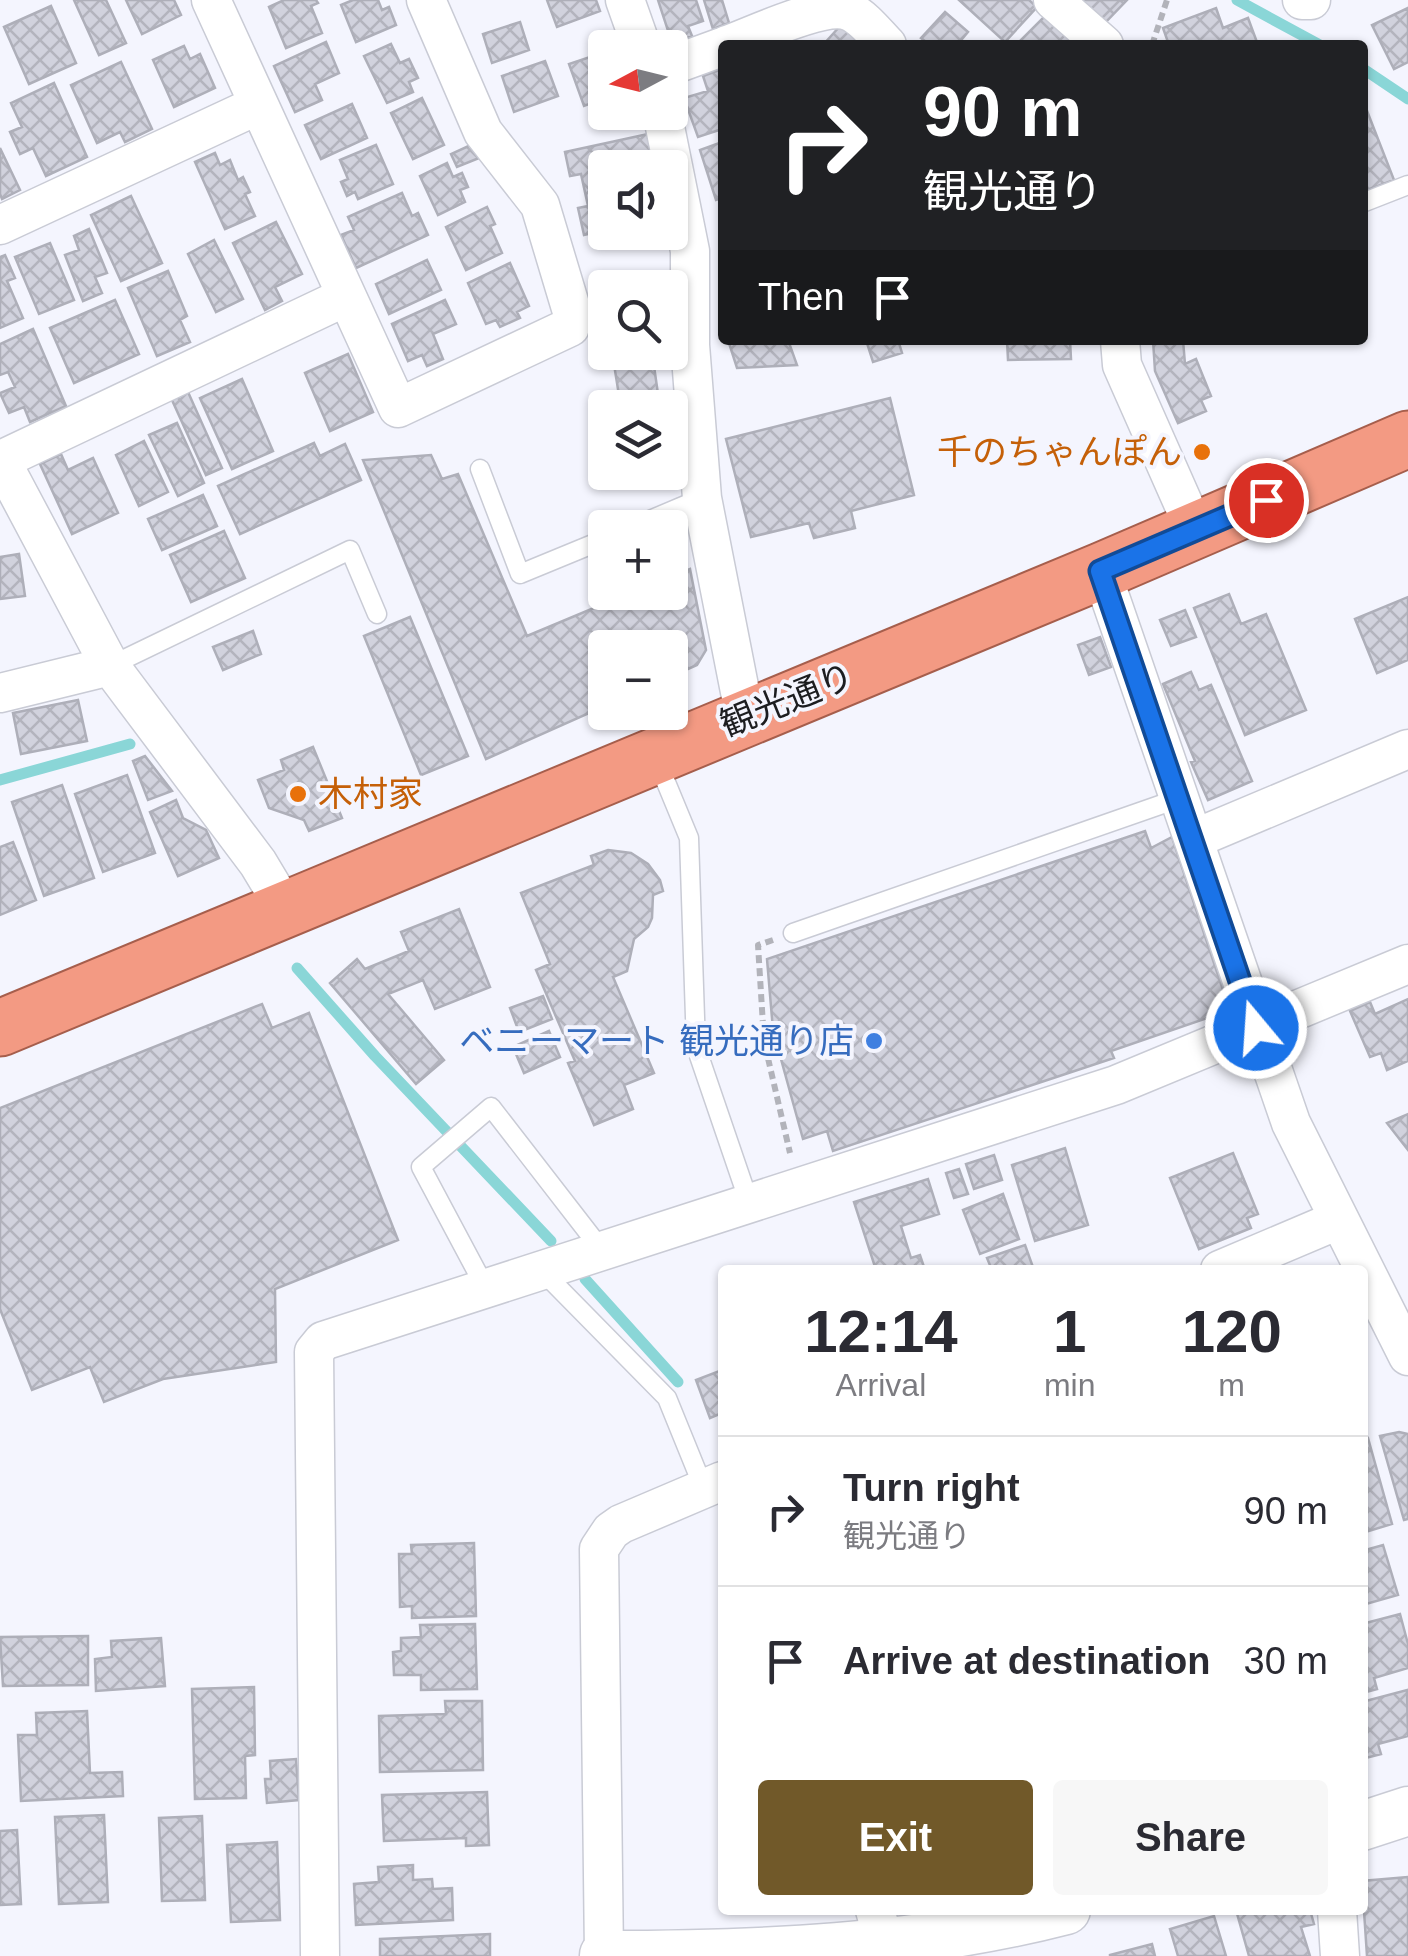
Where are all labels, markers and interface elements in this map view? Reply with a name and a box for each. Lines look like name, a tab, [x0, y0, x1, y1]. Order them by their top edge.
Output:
north arrow	[588, 30, 688, 130]
map controls	[588, 30, 688, 730]
text: 90 m	[923, 73, 1083, 151]
icon: right	[758, 80, 888, 210]
button: sound	[588, 150, 688, 250]
text: 観光通り	[923, 166, 1103, 217]
button: search	[588, 270, 688, 370]
icon: arrive	[865, 270, 920, 325]
text: Then	[758, 276, 845, 318]
button: layers	[588, 390, 688, 490]
place label: 千のちゃんぽん	[937, 432, 1182, 471]
marker: 千のちゃんぽん	[1191, 441, 1213, 463]
pin	[1224, 458, 1309, 543]
icon: arrive	[1239, 473, 1294, 528]
button: +	[588, 510, 688, 610]
button: −	[588, 630, 688, 730]
street label: 観光通り	[715, 655, 859, 744]
place label: 木村家	[318, 774, 423, 813]
marker: 木村家	[287, 783, 309, 805]
position arrow	[1204, 976, 1308, 1080]
place label: ベニーマート 観光通り店	[459, 1021, 854, 1060]
marker: ベニーマート 観光通り店	[863, 1030, 885, 1052]
text: 12:14	[804, 1298, 958, 1365]
text: 1	[1053, 1298, 1086, 1365]
text: 120	[1182, 1298, 1282, 1365]
text: Arrival	[836, 1367, 926, 1403]
text: min	[1044, 1367, 1095, 1403]
text: m	[1218, 1367, 1245, 1403]
text: Turn right	[843, 1467, 1020, 1509]
icon: right	[758, 1484, 813, 1539]
text: 90 m	[1244, 1490, 1328, 1532]
text: 観光通り	[843, 1518, 971, 1554]
icon: arrive	[758, 1634, 813, 1689]
text: Arrive at destination	[843, 1640, 1210, 1682]
text: 30 m	[1244, 1640, 1328, 1682]
button: Exit	[758, 1780, 1033, 1895]
button: Share	[1053, 1780, 1328, 1895]

